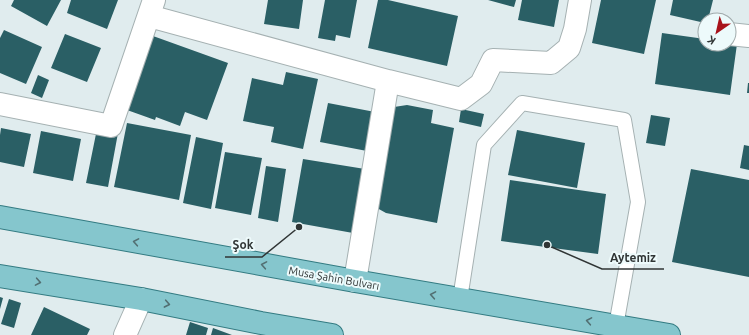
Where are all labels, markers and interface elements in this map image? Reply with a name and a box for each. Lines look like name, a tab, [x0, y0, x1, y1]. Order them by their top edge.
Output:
north arrow	[697, 12, 737, 52]
text: K	[704, 33, 718, 47]
callout: Şok	[225, 233, 262, 257]
one-way arrow	[133, 238, 139, 247]
text: Şok	[233, 238, 254, 253]
callout: Aytemiz	[602, 245, 664, 269]
text: Aytemiz	[610, 251, 656, 264]
one-way arrow	[261, 261, 267, 270]
street label: Musa Şahin Bulvarı	[288, 264, 380, 292]
one-way arrow	[35, 277, 42, 286]
one-way arrow	[430, 291, 437, 300]
one-way arrow	[163, 300, 170, 308]
one-way arrow	[586, 318, 592, 326]

